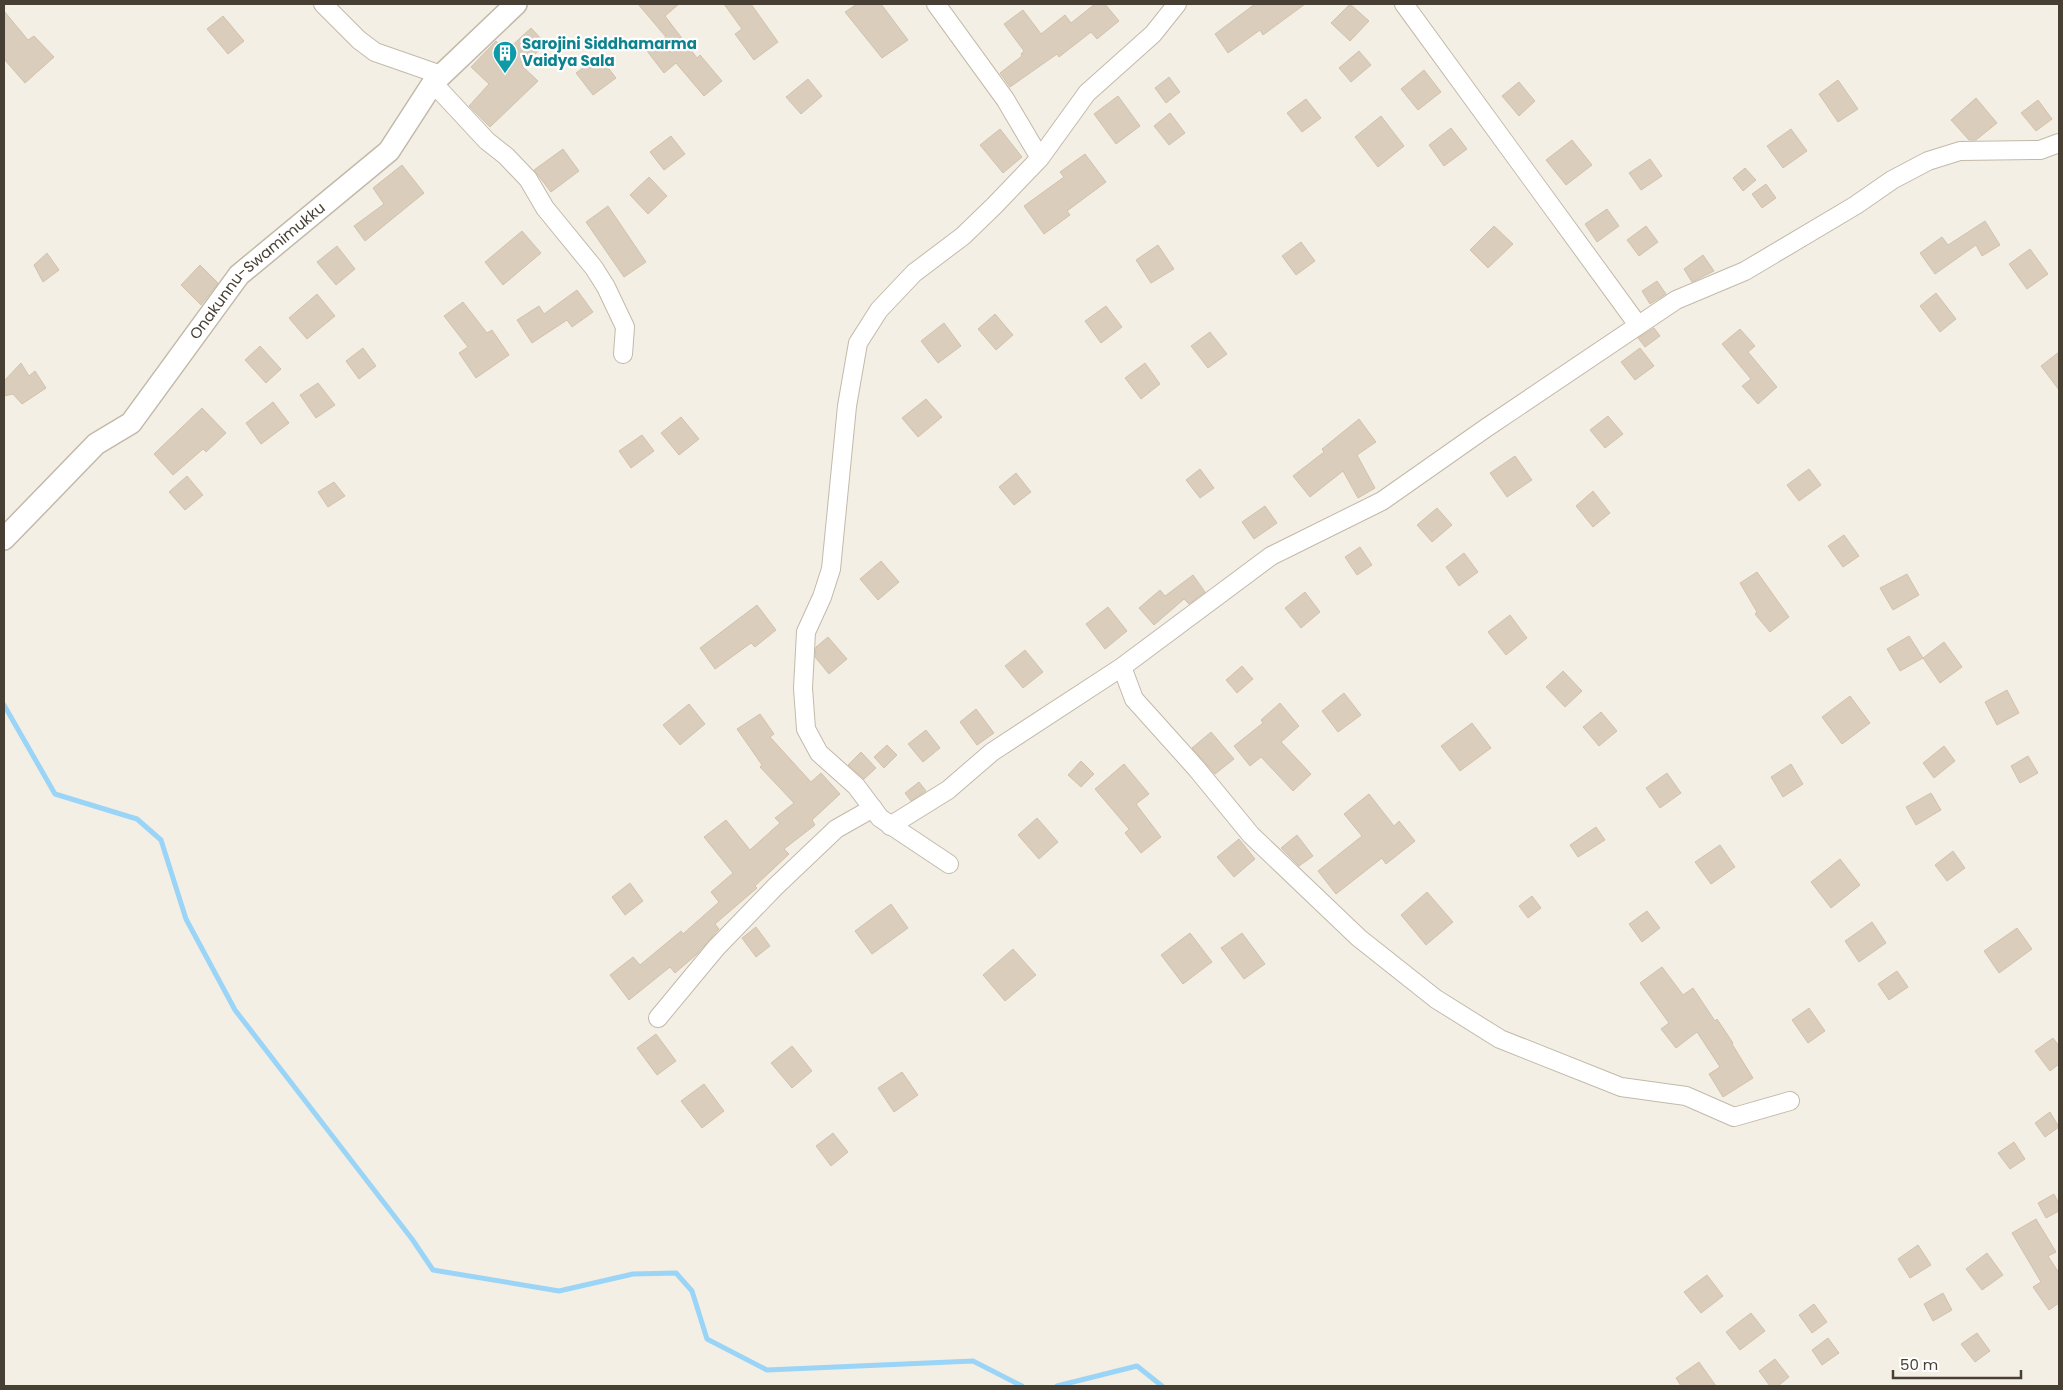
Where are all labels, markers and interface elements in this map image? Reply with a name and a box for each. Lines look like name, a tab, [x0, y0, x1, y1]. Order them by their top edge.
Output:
place label: Sarojini Siddhamarma Vaidya Sala	[522, 33, 697, 71]
building icon: Sarojini Siddhamarma Vaidya Sala	[492, 40, 518, 74]
street label: Onakunnu-Swamimukku	[184, 197, 329, 344]
scale bar	[1893, 1348, 2020, 1380]
text: 50 m	[1900, 1354, 1938, 1375]

